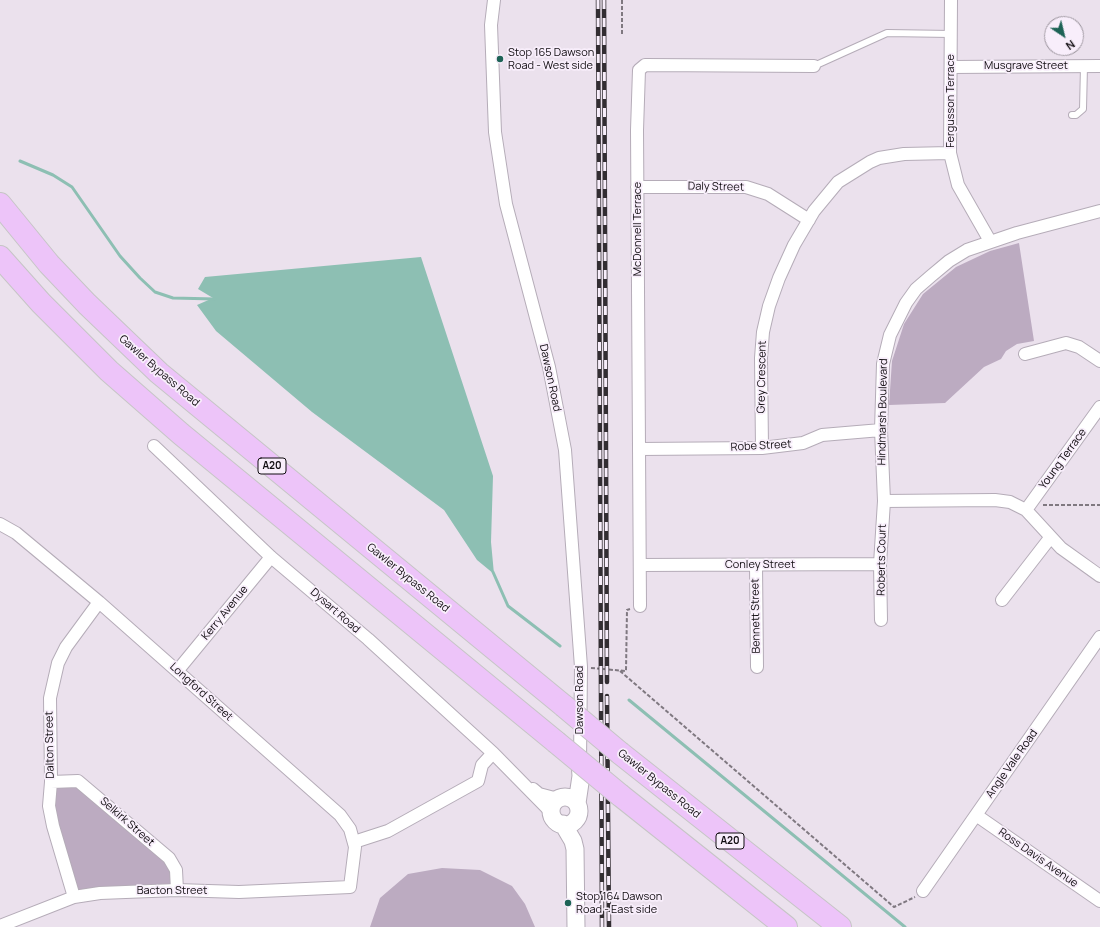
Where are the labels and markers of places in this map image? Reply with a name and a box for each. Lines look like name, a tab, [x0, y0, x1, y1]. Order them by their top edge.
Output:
place label: Stop 165 Dawson Road - West side	[508, 46, 594, 72]
marker: Stop 165 Dawson Road - West side	[495, 54, 505, 64]
place label: Stop 164 Dawson Road - East side	[576, 890, 662, 916]
marker: Stop 164 Dawson Road - East side	[563, 898, 573, 908]

